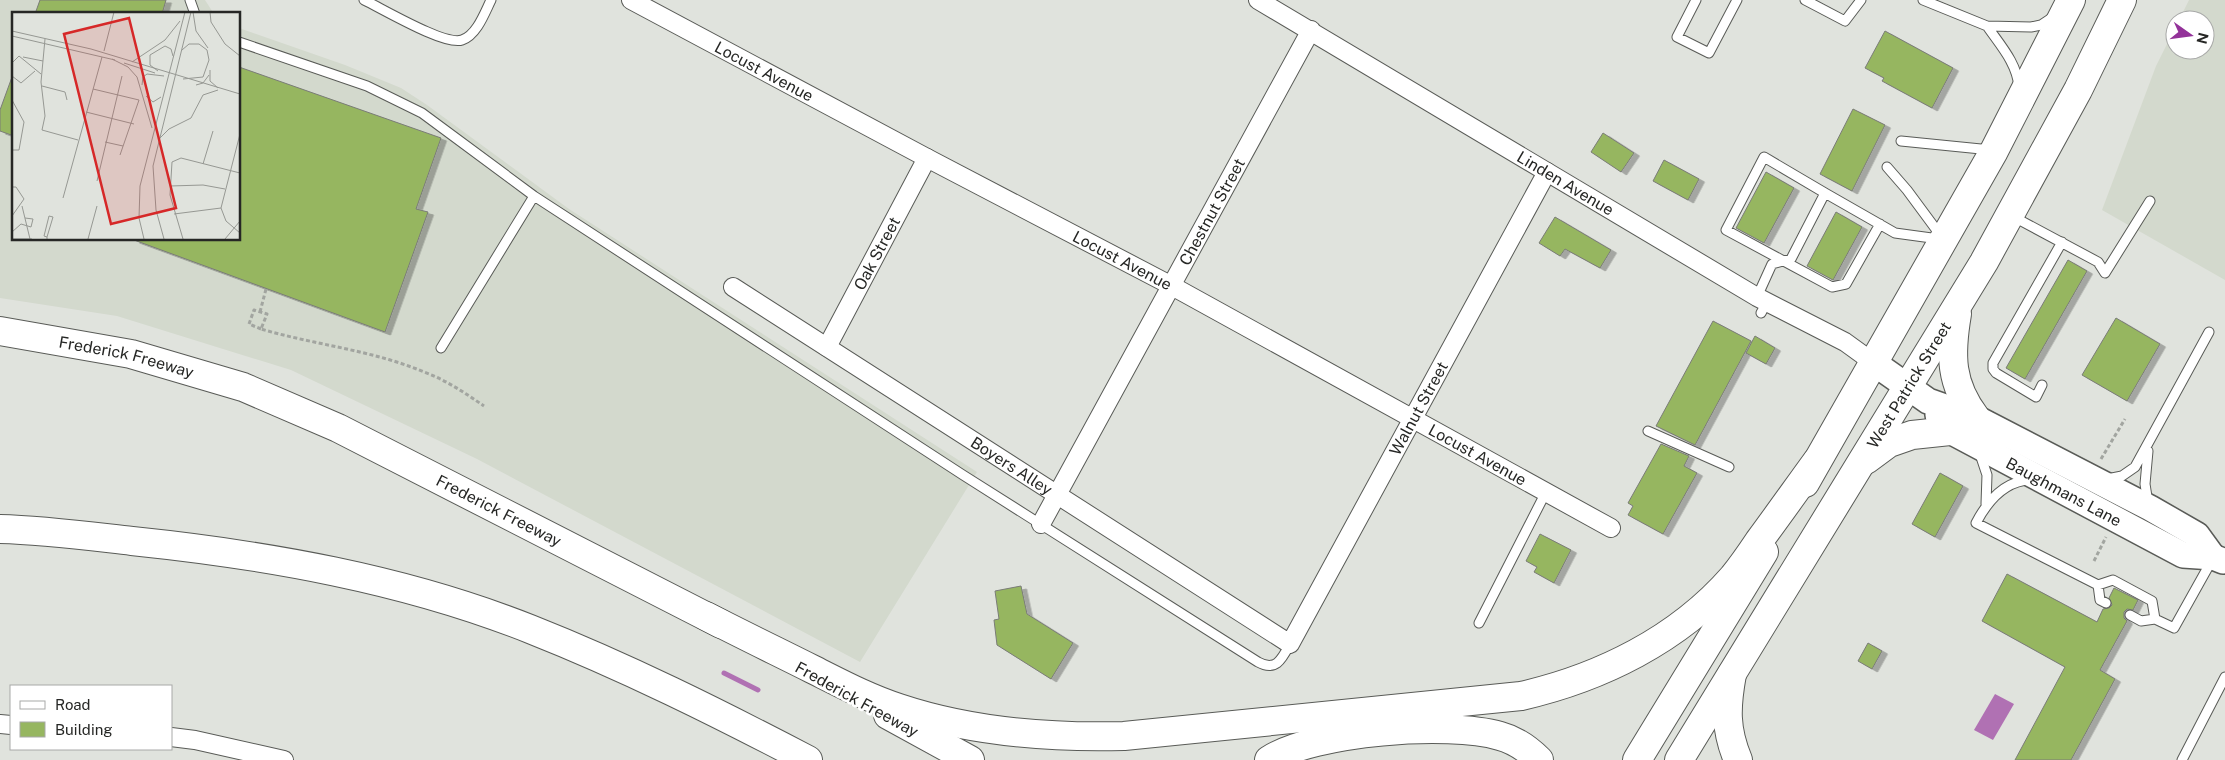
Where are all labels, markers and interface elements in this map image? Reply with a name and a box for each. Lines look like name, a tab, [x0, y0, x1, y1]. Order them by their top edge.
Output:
north arrow	[2165, 10, 2215, 60]
inset map	[12, 12, 240, 240]
text: N	[2194, 31, 2212, 45]
street label: Locust Avenue	[711, 37, 817, 106]
street label: Linden Avenue	[1514, 147, 1617, 220]
street label: Chestnut Street	[1175, 155, 1249, 269]
street label: Oak Street	[850, 214, 904, 293]
street label: Locust Avenue	[1069, 227, 1175, 294]
street label: West Patrick Street	[1863, 318, 1955, 452]
street label: Frederick Freeway	[57, 332, 196, 382]
street label: Walnut Street	[1386, 358, 1452, 459]
street label: Locust Avenue	[1425, 420, 1530, 490]
street label: Boyers Alley	[967, 433, 1056, 499]
street label: Baughmans Lane	[2003, 454, 2125, 530]
street label: Frederick Freeway	[433, 471, 565, 551]
street label: Frederick Freeway	[792, 658, 922, 741]
legend	[10, 685, 172, 750]
text: Road	[55, 696, 91, 713]
text: Building	[55, 721, 113, 738]

